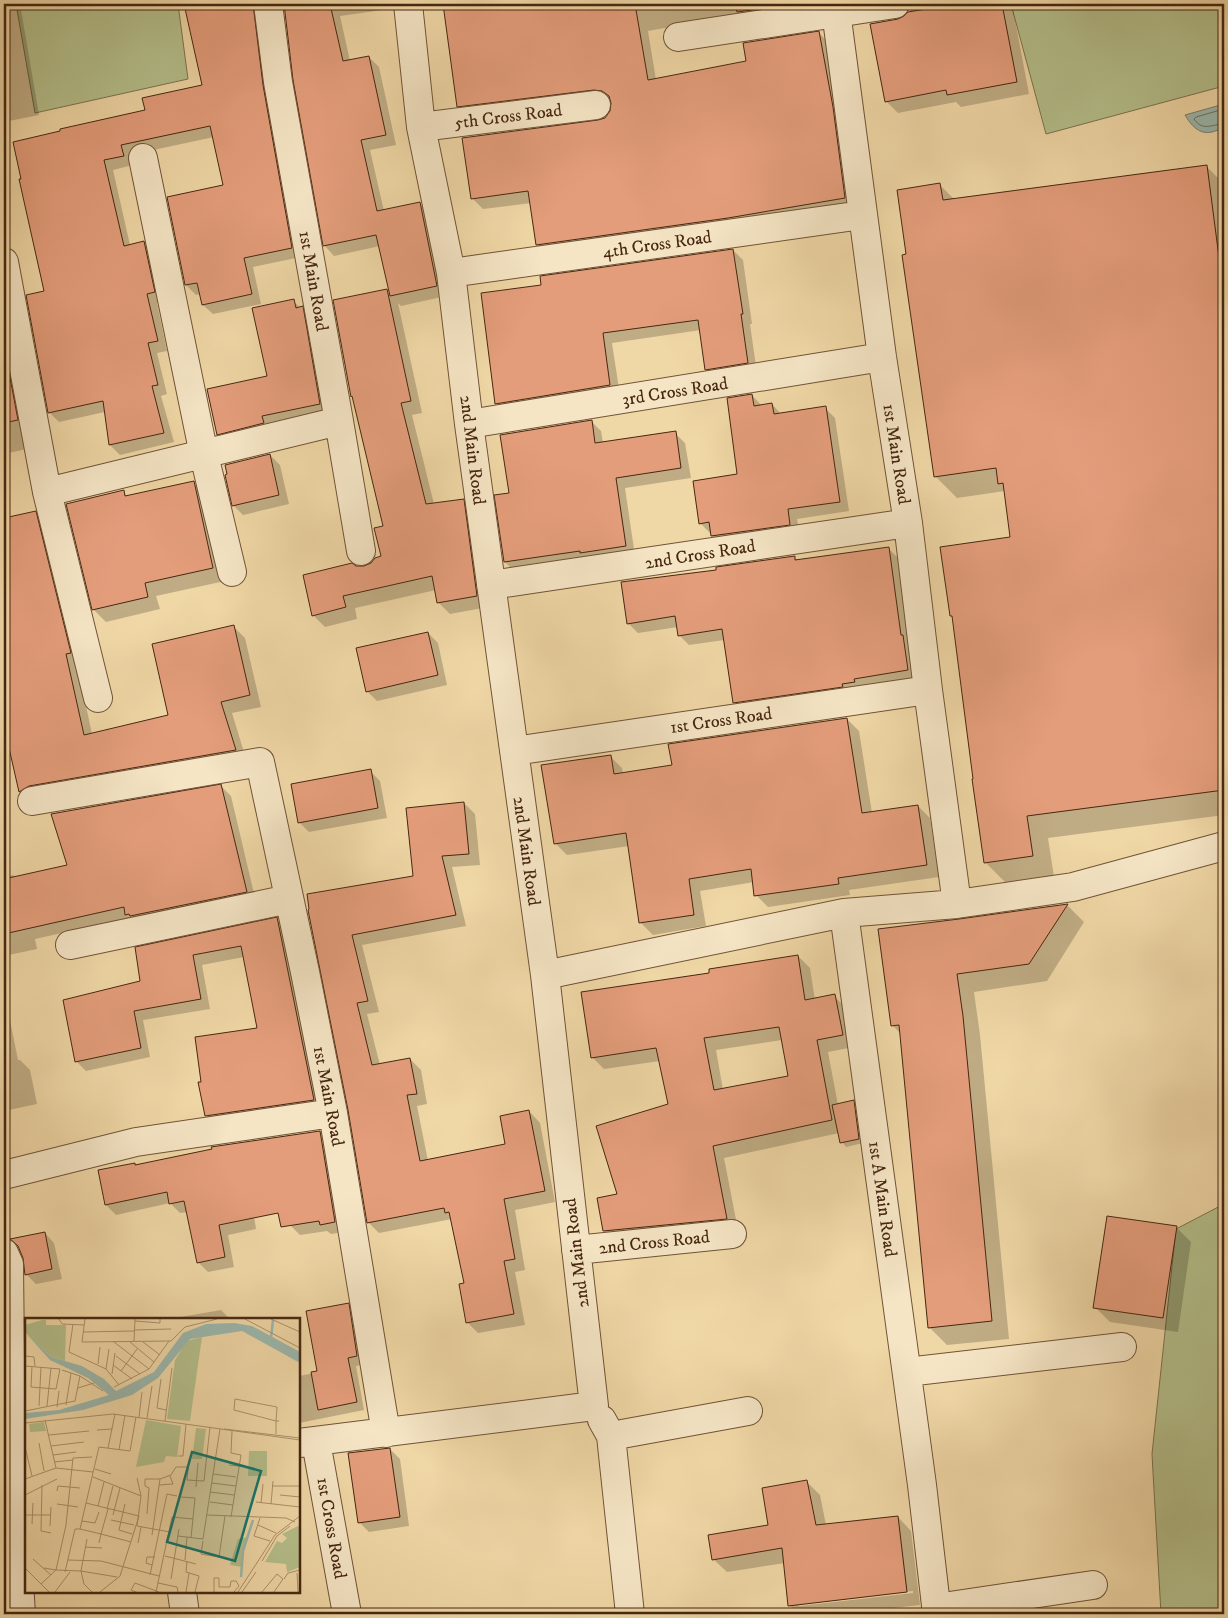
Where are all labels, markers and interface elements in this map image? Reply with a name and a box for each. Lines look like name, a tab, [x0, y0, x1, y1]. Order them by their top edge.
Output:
street label: 5th Cross Road	[453, 99, 563, 135]
street label: 4th Cross Road	[601, 226, 713, 264]
street label: 1st Main Road	[293, 229, 333, 333]
street label: 3rd Cross Road	[621, 373, 730, 411]
street label: 2nd Main Road	[454, 394, 490, 506]
street label: 1st Main Road	[877, 402, 915, 506]
street label: 2nd Cross Road	[643, 535, 757, 575]
street label: 1st Cross Road	[669, 703, 774, 739]
street label: 2nd Main Road	[507, 795, 545, 907]
street label: 1st Main Road	[308, 1044, 349, 1148]
street label: 1st A Main Road	[863, 1140, 901, 1259]
street label: 2nd Main Road	[559, 1197, 595, 1309]
street label: 2nd Cross Road	[598, 1226, 711, 1260]
inset map	[25, 1318, 300, 1593]
street label: 1st Cross Road	[311, 1476, 351, 1581]

